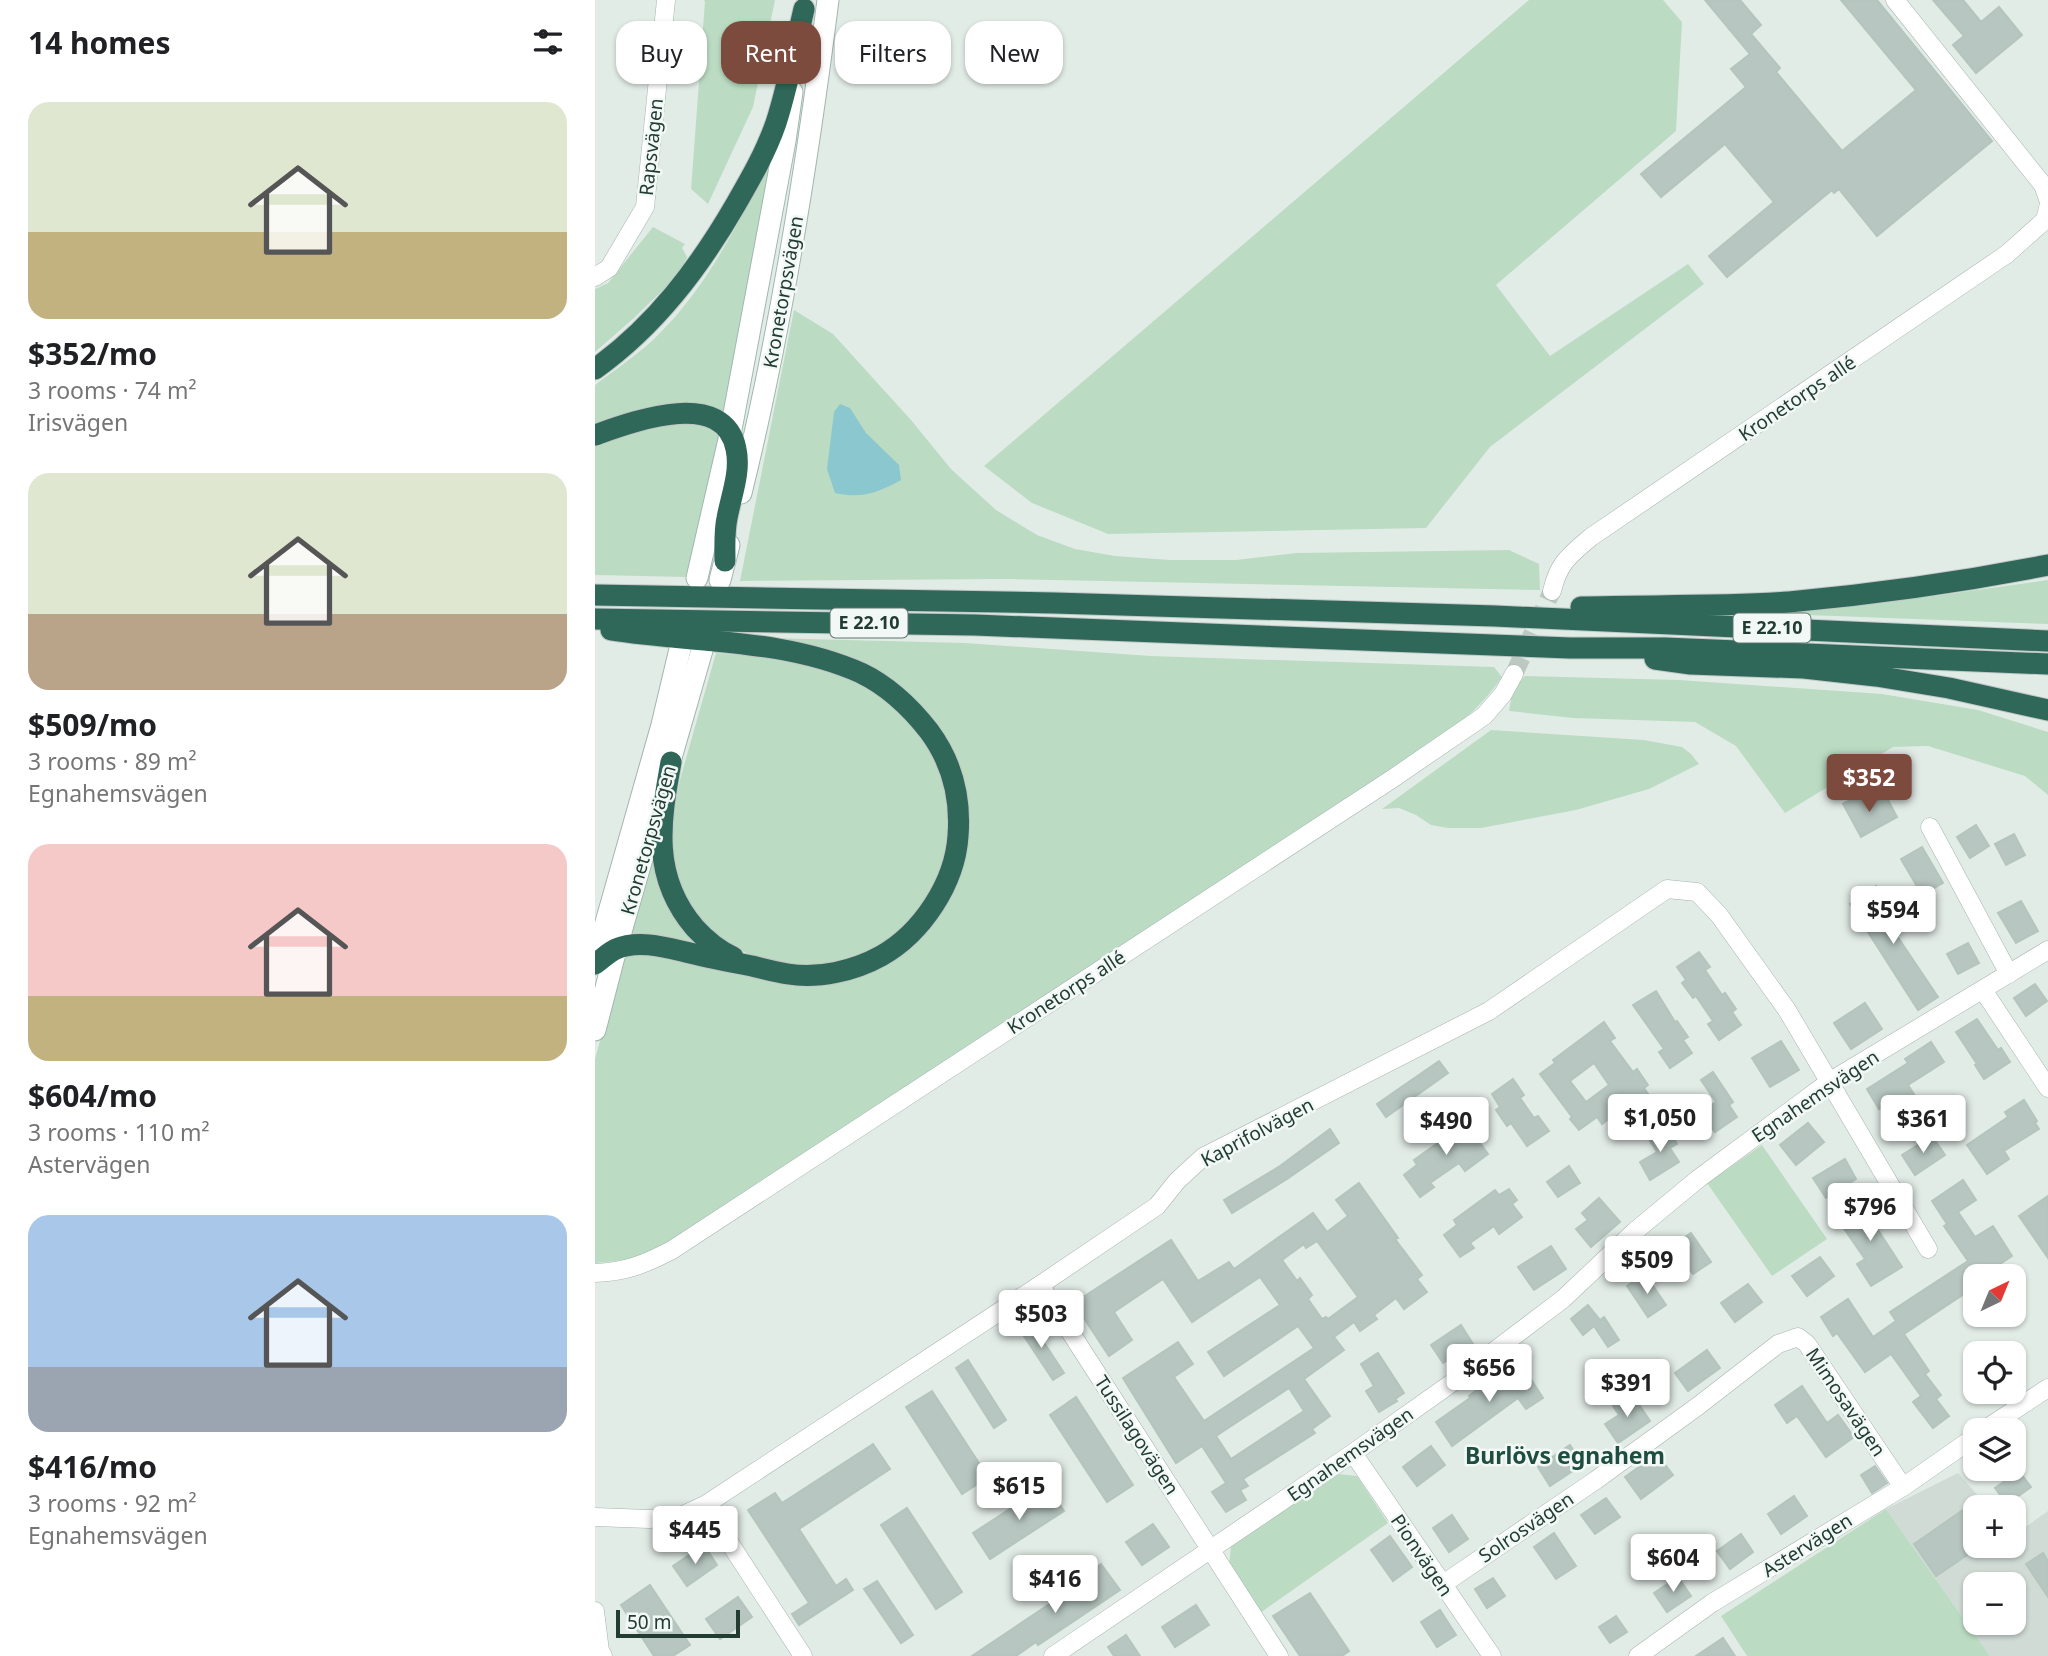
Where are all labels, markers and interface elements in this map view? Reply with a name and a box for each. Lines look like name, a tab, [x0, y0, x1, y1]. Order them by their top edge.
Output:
chip: Buy	[616, 21, 707, 84]
chip: Rent	[721, 21, 821, 84]
chip: Filters	[835, 21, 951, 84]
chip: New	[965, 21, 1063, 84]
text: 14 homes	[28, 22, 171, 63]
icon: filters	[529, 23, 567, 61]
street label: Rapsvägen	[633, 97, 669, 197]
icon: home	[235, 147, 361, 273]
street label: Kronetorpsvägen	[757, 214, 809, 370]
text: $352/mo	[28, 333, 157, 374]
street label: Kronetorps allé	[1733, 349, 1861, 447]
text: 3 rooms · 74 m²	[28, 374, 197, 406]
text: Irisvägen	[28, 406, 128, 438]
icon: home	[235, 518, 361, 644]
road number: E 22.10	[831, 608, 907, 638]
road number: E 22.10	[1733, 614, 1811, 642]
text: $509/mo	[28, 704, 157, 745]
text: 3 rooms · 89 m²	[28, 745, 197, 777]
pin: $352	[1828, 754, 1910, 814]
text: $352	[1843, 761, 1895, 793]
street label: Kronetorpsvägen	[614, 762, 682, 918]
text: Egnahemsvägen	[28, 777, 208, 809]
pin: $594	[1852, 886, 1934, 946]
icon: home	[235, 889, 361, 1015]
text: $594	[1867, 893, 1919, 925]
street label: Kronetorps allé	[1002, 944, 1130, 1040]
street label: Egnahemsvägen	[1746, 1044, 1884, 1148]
text: $604/mo	[28, 1075, 157, 1116]
street label: Kaprifolvägen	[1196, 1091, 1318, 1173]
pin: $1,050	[1603, 1094, 1717, 1154]
pin: $361	[1882, 1096, 1964, 1155]
pin: $490	[1405, 1098, 1487, 1157]
text: $1,050	[1624, 1101, 1696, 1133]
text: $361	[1897, 1102, 1949, 1134]
text: $490	[1420, 1104, 1472, 1136]
text: 3 rooms · 110 m²	[28, 1116, 210, 1148]
text: Astervägen	[28, 1148, 150, 1180]
pin: $796	[1829, 1184, 1911, 1243]
text: $796	[1844, 1190, 1896, 1222]
pin: $509	[1606, 1236, 1688, 1296]
text: $509	[1621, 1243, 1673, 1275]
icon: home	[235, 1260, 361, 1386]
north arrow	[1963, 1264, 2027, 1326]
map controls	[1963, 1264, 2026, 1635]
pin: $503	[1000, 1290, 1082, 1350]
text: $503	[1015, 1297, 1067, 1329]
button: locate	[1963, 1341, 2026, 1404]
street label: Mimosavägen	[1800, 1343, 1892, 1461]
pin: $656	[1448, 1344, 1530, 1404]
text: $656	[1463, 1351, 1515, 1383]
pin: $391	[1586, 1360, 1668, 1419]
text: $391	[1601, 1366, 1653, 1398]
street label: Tussilagovägen	[1089, 1370, 1185, 1500]
street label: Egnahemsvägen	[1282, 1401, 1418, 1507]
button: layers	[1963, 1418, 2026, 1481]
district label: Burlövs egnahem	[1465, 1439, 1665, 1471]
text: $416/mo	[28, 1446, 157, 1487]
pin: $615	[978, 1462, 1060, 1522]
text: $615	[993, 1469, 1045, 1501]
street label: Solrosvägen	[1473, 1486, 1579, 1568]
text: 3 rooms · 92 m²	[28, 1487, 197, 1519]
button: +	[1963, 1495, 2026, 1558]
pin: $445	[654, 1506, 736, 1566]
street label: Astervägen	[1757, 1507, 1857, 1583]
street label: Pionvägen	[1385, 1509, 1459, 1601]
text: $445	[669, 1513, 721, 1545]
text: Egnahemsvägen	[28, 1519, 208, 1551]
pin: $604	[1632, 1534, 1714, 1594]
text: $604	[1647, 1541, 1699, 1573]
pin: $416	[1014, 1556, 1096, 1615]
text: $416	[1029, 1562, 1081, 1594]
button: −	[1963, 1572, 2026, 1635]
scale bar	[616, 1607, 740, 1639]
text: 50 m	[627, 1609, 671, 1635]

